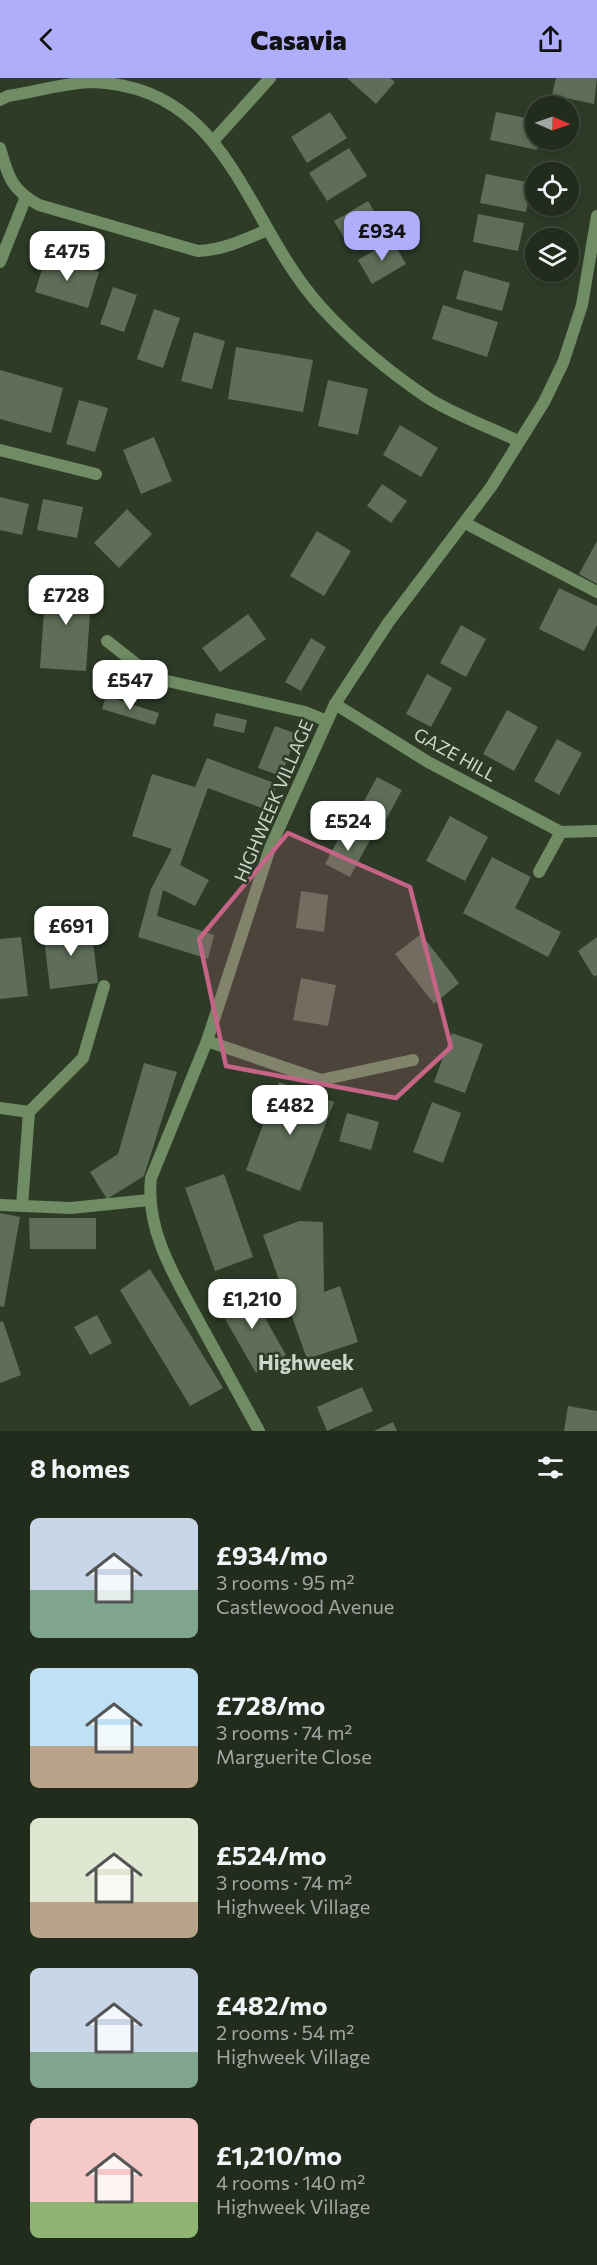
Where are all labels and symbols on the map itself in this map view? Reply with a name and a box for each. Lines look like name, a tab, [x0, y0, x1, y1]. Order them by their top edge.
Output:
north arrow	[525, 96, 579, 150]
pin: £934	[346, 211, 418, 262]
pin: £475	[31, 231, 103, 282]
pin: £728	[30, 575, 102, 626]
pin: £547	[94, 660, 166, 711]
street label: HIGHWEEK VILLAGE	[229, 716, 317, 885]
street label: GAZE HILL	[410, 722, 501, 786]
pin: £524	[312, 801, 384, 852]
pin: £691	[35, 906, 107, 957]
pin: £482	[254, 1085, 326, 1136]
pin: £1,210	[203, 1279, 301, 1330]
district label: Highweek	[258, 1349, 354, 1374]

